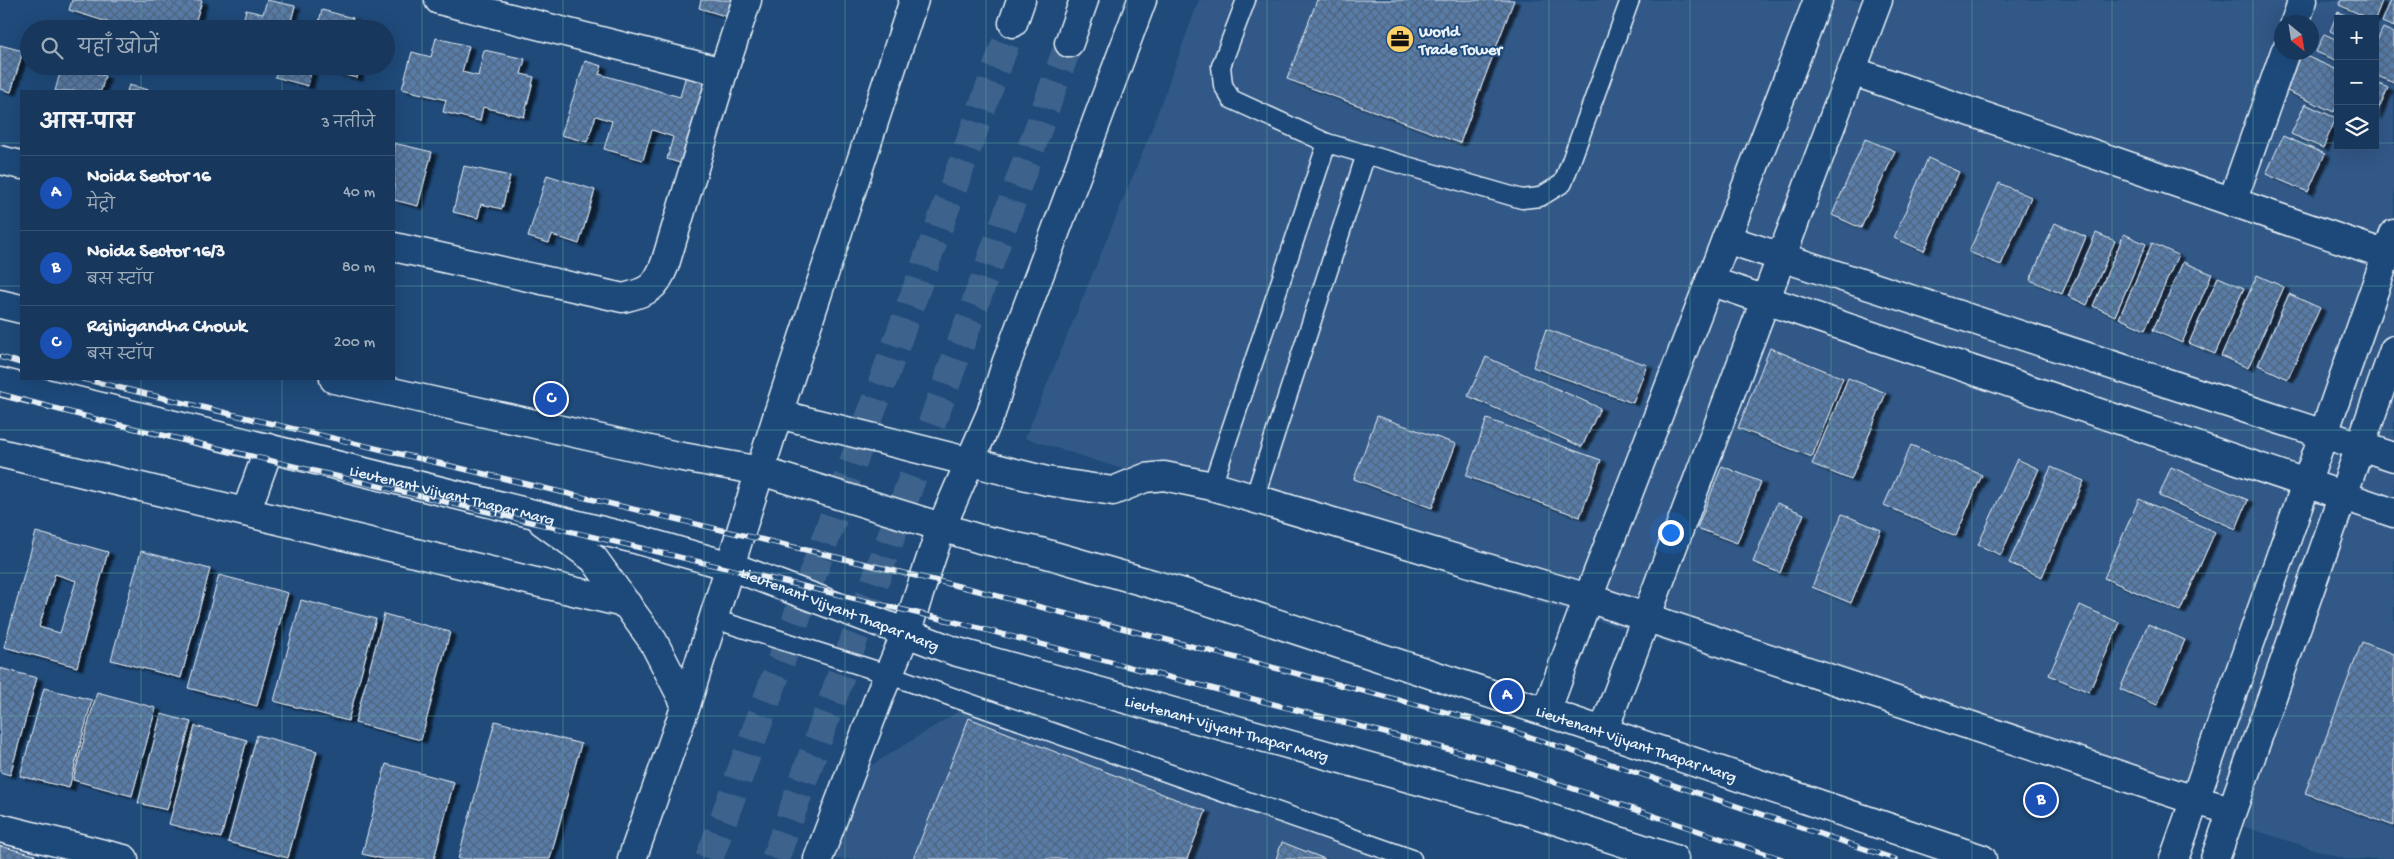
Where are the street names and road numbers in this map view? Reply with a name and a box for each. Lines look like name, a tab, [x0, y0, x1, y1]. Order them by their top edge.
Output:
street label: Lieutenant Vijyant Thapar Marg	[347, 463, 556, 532]
street label: Lieutenant Vijyant Thapar Marg	[737, 565, 941, 657]
street label: Lieutenant Vijyant Thapar Marg	[1122, 693, 1330, 768]
street label: Lieutenant Vijyant Thapar Marg	[1533, 703, 1738, 789]

